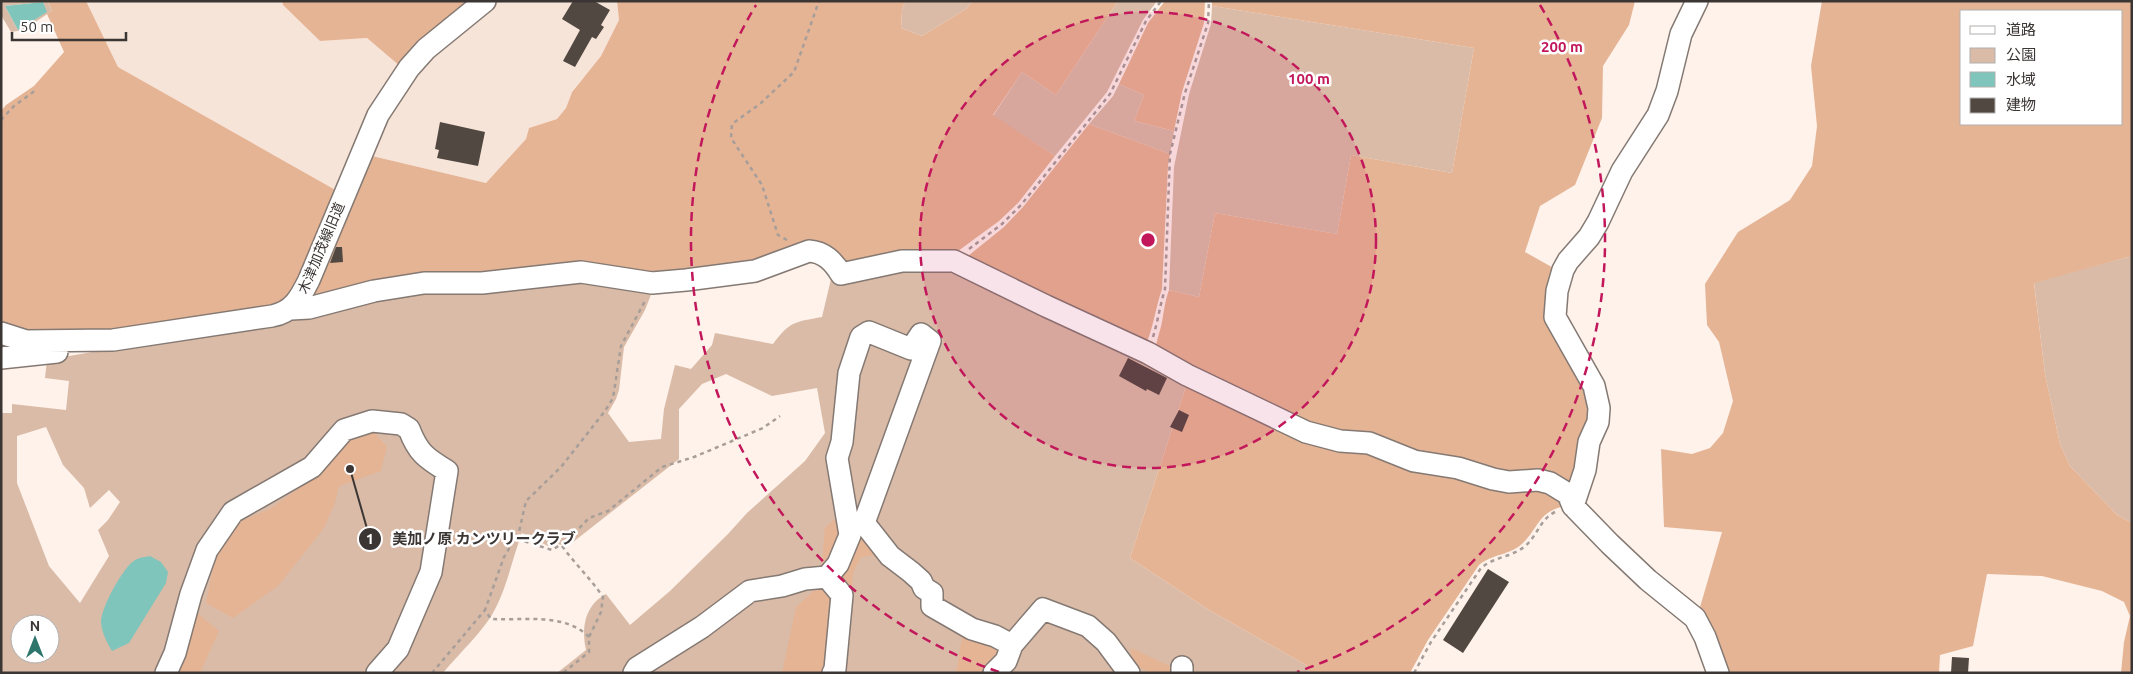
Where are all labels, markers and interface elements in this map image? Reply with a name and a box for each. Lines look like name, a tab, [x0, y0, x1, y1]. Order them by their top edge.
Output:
scale bar	[12, 10, 126, 42]
legend	[1960, 10, 2123, 125]
text: 50 m	[20, 18, 53, 35]
text: 道路	[2006, 21, 2036, 38]
text: 200 m	[1541, 38, 1583, 55]
text: 公園	[2006, 46, 2036, 63]
text: 100 m	[1288, 70, 1330, 87]
text: 水域	[2006, 71, 2036, 88]
text: 建物	[2006, 96, 2036, 113]
street label: 木津加茂線旧道	[294, 200, 348, 296]
centre of rings	[1139, 231, 1157, 249]
callout: 美加ノ原 カンツリークラブ	[358, 524, 586, 554]
text: 1	[366, 530, 374, 547]
text: 美加ノ原 カンツリークラブ	[392, 530, 576, 547]
north arrow	[10, 614, 60, 664]
text: N	[30, 618, 40, 634]

